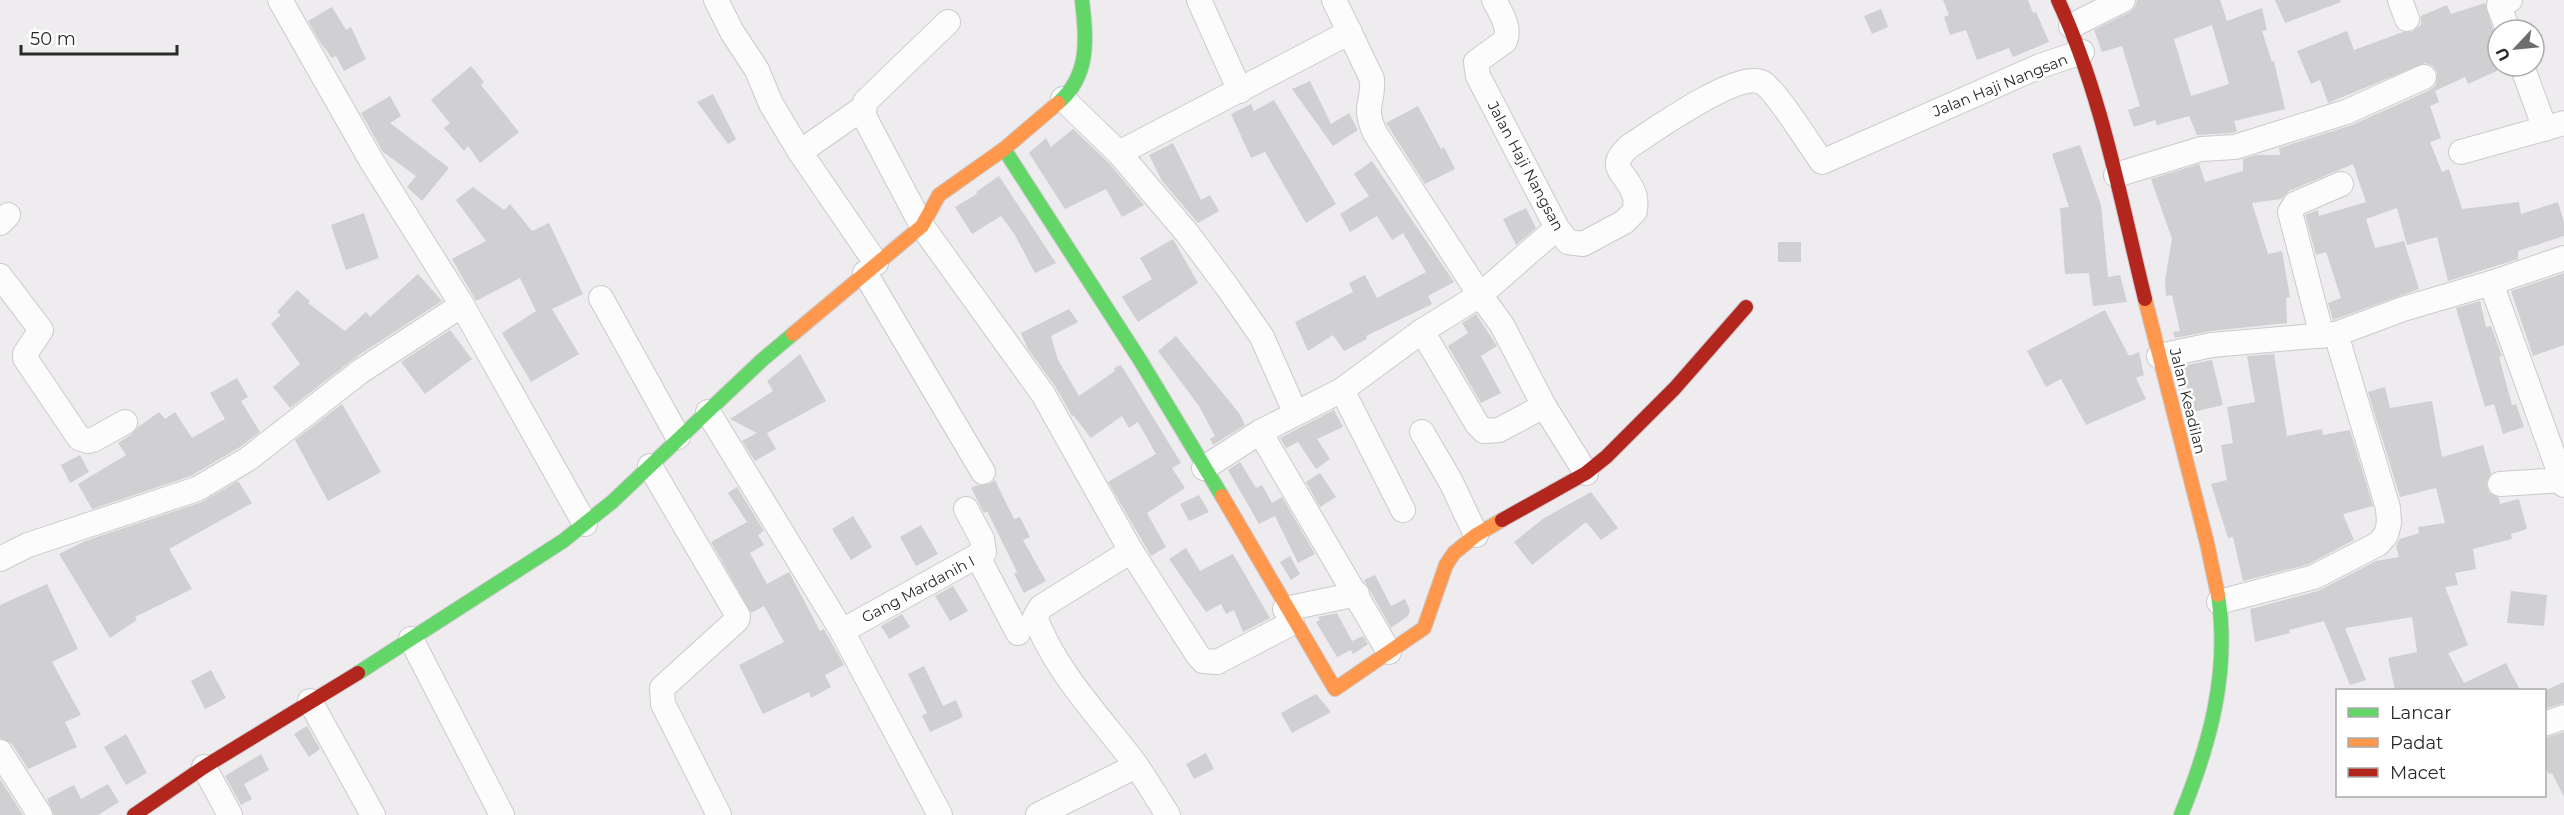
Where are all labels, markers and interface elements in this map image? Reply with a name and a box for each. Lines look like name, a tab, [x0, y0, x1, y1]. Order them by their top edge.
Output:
scale bar	[21, 18, 177, 56]
north arrow	[2486, 18, 2546, 78]
text: 50 m	[30, 28, 76, 50]
text: U	[2492, 45, 2514, 64]
street label: Jalan Haji Nangsan	[1929, 49, 2070, 121]
street label: Jalan Haji Nangsan	[1483, 97, 1568, 234]
street label: Jalan Keadilan	[2165, 345, 2210, 456]
street label: Gang Mardanih I	[858, 551, 978, 627]
legend	[2336, 689, 2546, 797]
text: Lancar	[2390, 702, 2451, 724]
text: Padat	[2390, 732, 2443, 754]
text: Macet	[2390, 762, 2446, 784]

